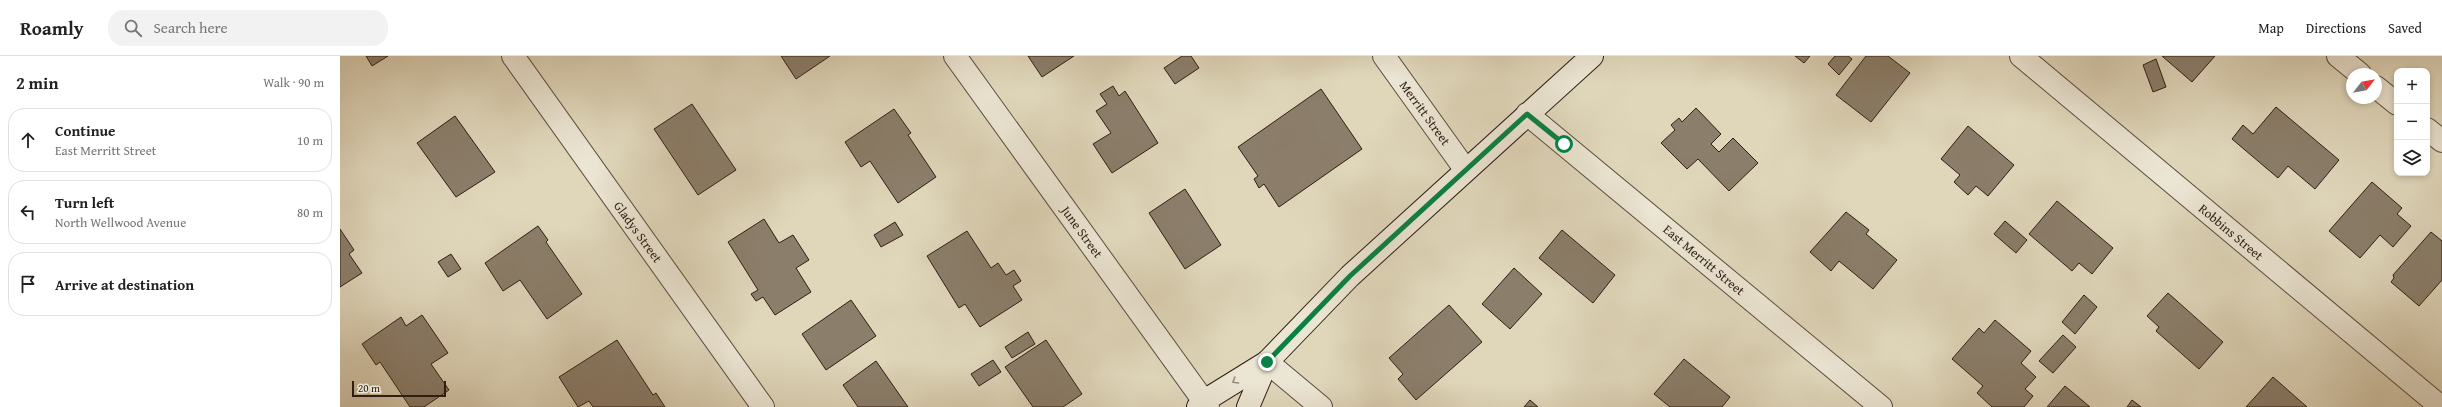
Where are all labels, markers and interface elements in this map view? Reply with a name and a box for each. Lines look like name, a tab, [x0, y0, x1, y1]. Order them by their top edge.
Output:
search box	[108, 10, 388, 46]
text: Roamly	[20, 14, 84, 42]
icon: search	[122, 17, 144, 39]
text: Search here	[154, 17, 228, 38]
text: Map	[2258, 18, 2284, 38]
text: Directions	[2306, 18, 2366, 38]
text: Saved	[2388, 18, 2422, 38]
north arrow	[2346, 68, 2382, 104]
map controls	[2394, 68, 2430, 176]
button: +	[2394, 68, 2430, 104]
text: 2 min	[16, 70, 58, 95]
text: Walk · 90 m	[263, 73, 324, 92]
street label: Merritt Street	[1395, 77, 1455, 150]
button: −	[2394, 104, 2430, 140]
text: Continue	[55, 120, 116, 141]
icon: ahead	[17, 129, 39, 151]
text: 10 m	[297, 131, 323, 150]
route start	[1555, 135, 1573, 153]
button: layers	[2394, 140, 2430, 176]
text: East Merritt Street	[55, 141, 156, 160]
text: Turn left	[55, 192, 114, 213]
street label: Gladys Street	[609, 197, 667, 267]
street label: Robbins Street	[2194, 199, 2268, 265]
street label: June Street	[1055, 200, 1108, 262]
icon: left	[17, 201, 39, 223]
text: 80 m	[297, 203, 323, 222]
text: North Wellwood Avenue	[55, 213, 186, 232]
street label: East Merritt Street	[1659, 220, 1749, 300]
icon: arrive	[17, 273, 39, 295]
text: Arrive at destination	[55, 274, 194, 295]
route end	[1258, 353, 1276, 371]
one-way arrow	[1232, 377, 1239, 384]
scale bar	[352, 379, 446, 398]
text: 20 m	[358, 380, 380, 396]

